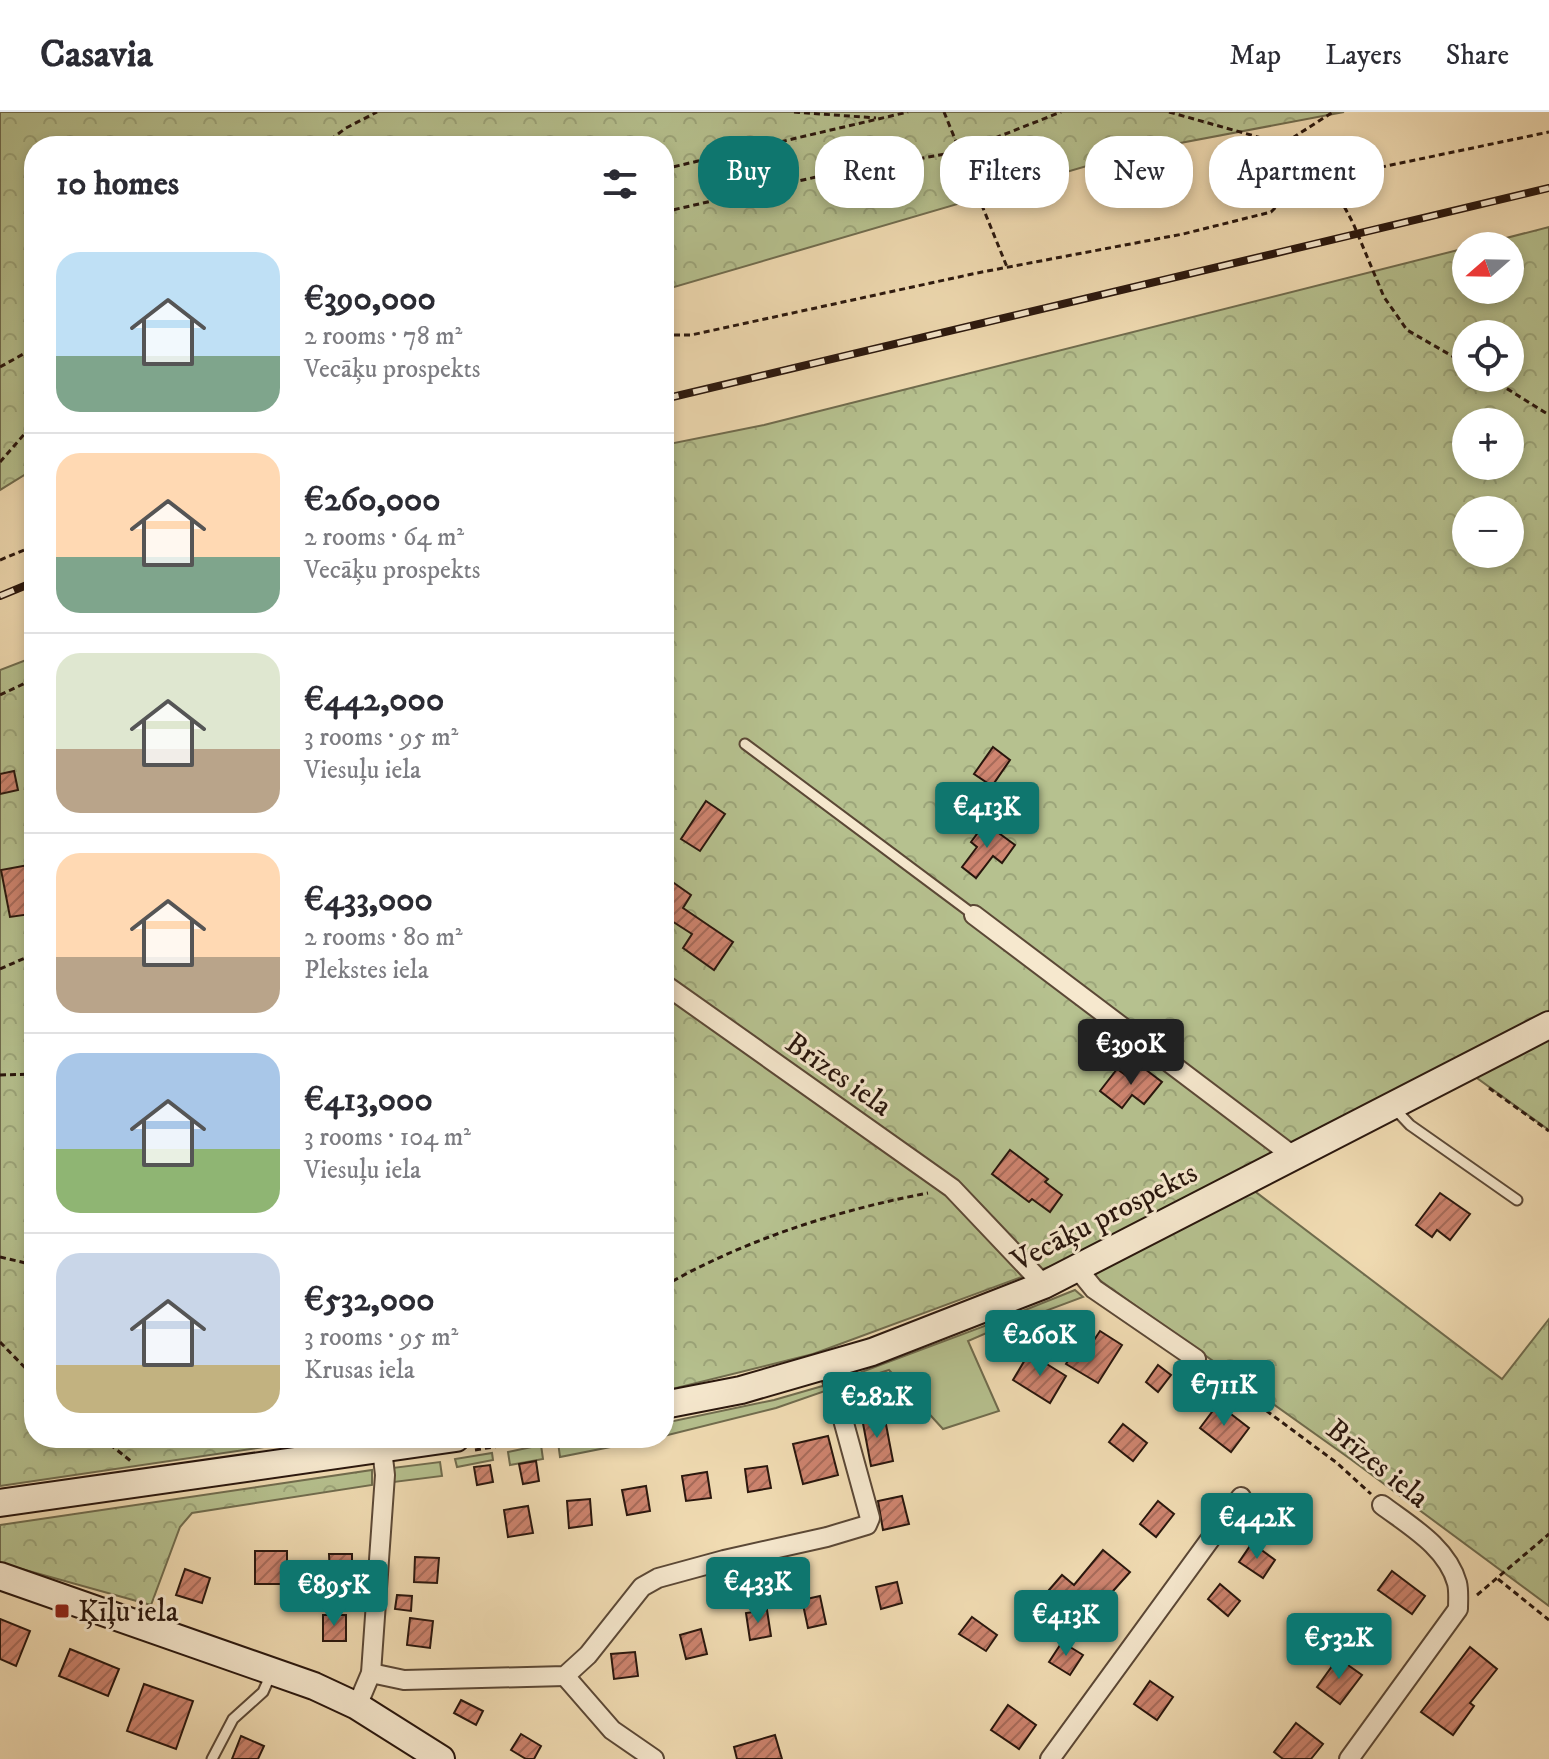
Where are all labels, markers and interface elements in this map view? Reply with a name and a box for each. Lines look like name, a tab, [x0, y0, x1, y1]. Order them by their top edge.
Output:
text: Casavia	[40, 31, 153, 79]
text: Map	[1230, 38, 1281, 73]
text: Layers	[1325, 38, 1402, 73]
text: Share	[1446, 38, 1509, 73]
chip: Buy	[698, 136, 799, 208]
chip: Rent	[815, 136, 924, 208]
chip: Filters	[940, 136, 1069, 208]
chip: New	[1085, 136, 1193, 208]
chip: Apartment	[1209, 136, 1384, 208]
icon: filters	[598, 162, 642, 206]
text: 10 homes	[56, 163, 179, 205]
north arrow	[1452, 232, 1524, 304]
map controls	[1452, 232, 1524, 568]
text: €390,000	[304, 278, 436, 320]
icon: home	[120, 284, 216, 380]
text: 2 rooms · 78 m²	[304, 320, 462, 353]
button: locate	[1452, 320, 1524, 392]
text: Vecāķu prospekts	[304, 353, 481, 386]
button: +	[1452, 408, 1524, 480]
text: €260,000	[304, 479, 441, 521]
icon: home	[120, 485, 216, 581]
button: −	[1452, 496, 1524, 568]
text: 2 rooms · 64 m²	[304, 521, 464, 554]
text: Vecāķu prospekts	[304, 554, 481, 587]
text: €442,000	[304, 679, 444, 721]
icon: home	[120, 685, 216, 781]
text: 3 rooms · 95 m²	[304, 721, 459, 754]
text: Viesuļu iela	[304, 754, 421, 787]
pin: €413K	[931, 782, 1043, 850]
text: €413K	[953, 791, 1021, 824]
text: €433,000	[304, 879, 433, 921]
icon: home	[120, 885, 216, 981]
text: 2 rooms · 80 m²	[304, 921, 463, 954]
text: Plekstes iela	[304, 954, 429, 987]
pin: €390K	[1075, 1019, 1187, 1087]
street label: Brīzes iela	[778, 1025, 899, 1125]
text: €390K	[1096, 1028, 1166, 1061]
text: €413,000	[304, 1079, 433, 1121]
icon: home	[120, 1085, 216, 1181]
text: 3 rooms · 104 m²	[304, 1121, 471, 1154]
text: Viesuļu iela	[304, 1154, 421, 1187]
street label: Vecāķu prospekts	[1005, 1155, 1204, 1281]
text: €532,000	[304, 1279, 435, 1321]
icon: home	[120, 1285, 216, 1381]
pin: €260K	[984, 1310, 1096, 1378]
text: €260K	[1003, 1319, 1077, 1352]
text: 3 rooms · 95 m²	[304, 1321, 459, 1354]
text: Krusas iela	[304, 1354, 415, 1387]
pin: €711K	[1168, 1360, 1280, 1428]
text: €711K	[1191, 1369, 1257, 1402]
pin: €282K	[821, 1372, 933, 1440]
text: €282K	[841, 1381, 913, 1414]
street label: Brīzes iela	[1318, 1412, 1436, 1517]
pin: €442K	[1201, 1493, 1313, 1561]
text: €442K	[1219, 1502, 1295, 1535]
pin: €433K	[702, 1557, 814, 1625]
pin: €895K	[278, 1560, 390, 1628]
text: €433K	[724, 1566, 792, 1599]
text: €895K	[298, 1569, 370, 1602]
pin: €413K	[1010, 1590, 1122, 1658]
place label: Ķīļu iela	[78, 1594, 179, 1631]
text: €413K	[1032, 1599, 1100, 1632]
marker: Ķīļu iela	[53, 1602, 71, 1620]
pin: €532K	[1283, 1613, 1395, 1681]
text: €532K	[1305, 1622, 1373, 1655]

